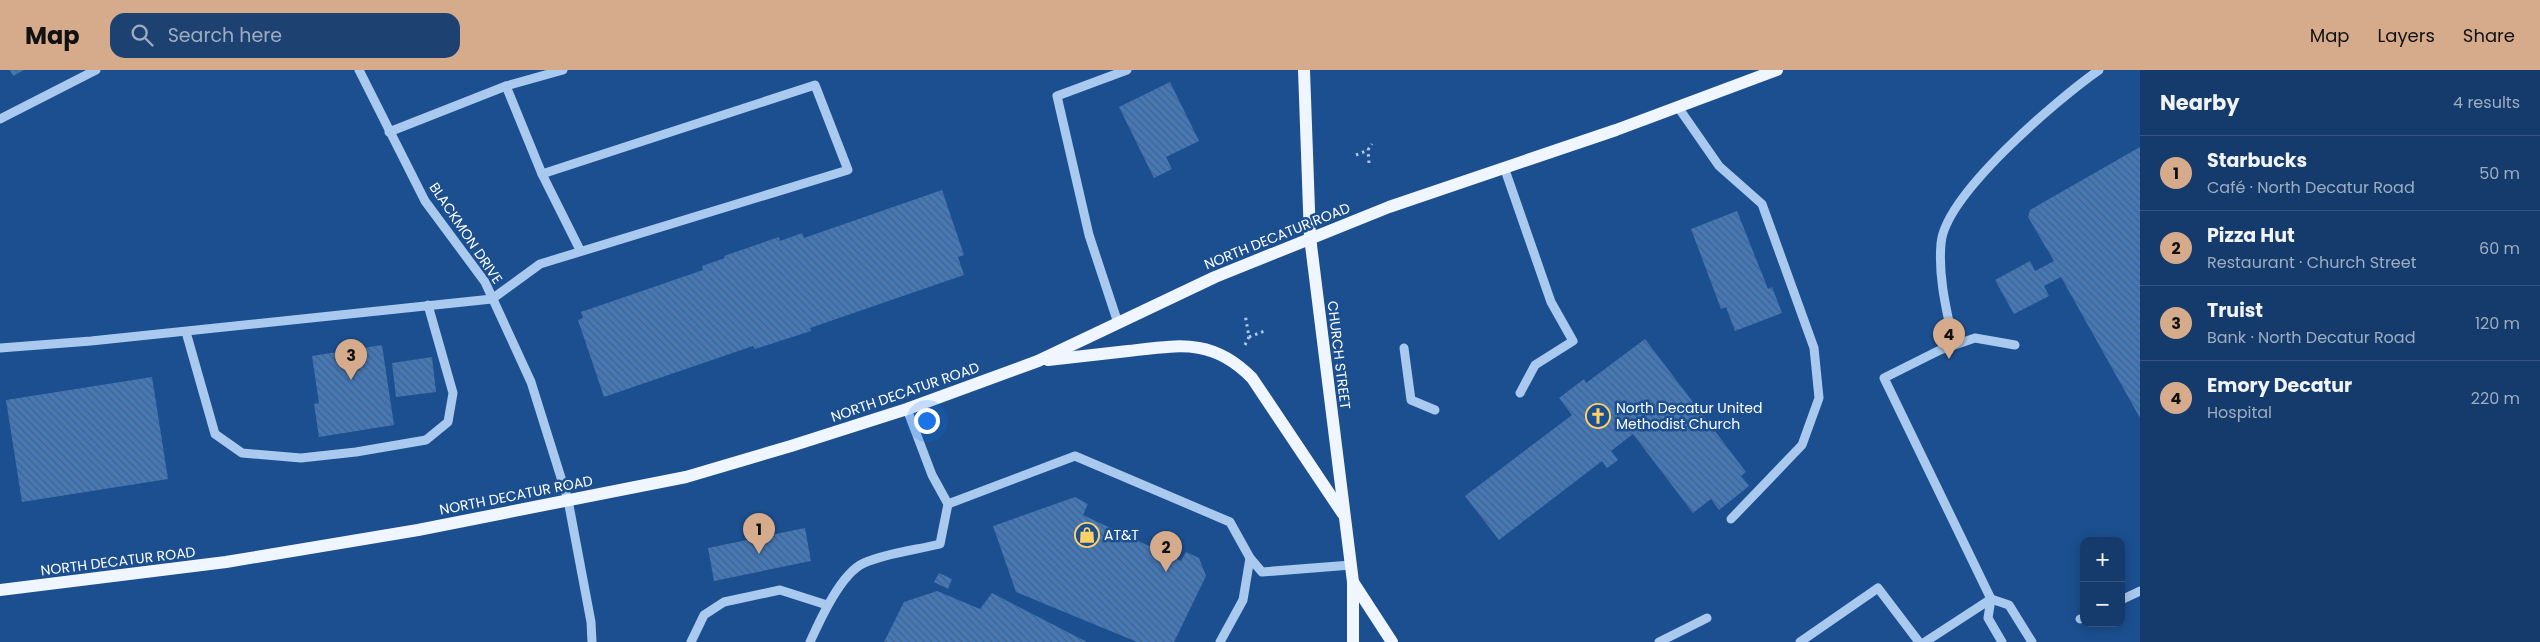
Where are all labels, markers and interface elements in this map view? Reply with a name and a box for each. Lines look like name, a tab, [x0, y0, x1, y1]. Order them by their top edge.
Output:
search box	[110, 13, 460, 58]
text: Map	[25, 19, 80, 52]
icon: search	[128, 21, 156, 49]
text: Search here	[168, 22, 282, 49]
text: Map	[2310, 23, 2350, 48]
text: Layers	[2378, 23, 2435, 48]
text: Share	[2463, 23, 2515, 48]
text: Nearby	[2160, 88, 2240, 117]
text: 4 results	[2453, 91, 2520, 114]
text: Starbucks	[2207, 147, 2307, 174]
text: 1	[2173, 162, 2179, 185]
text: 50 m	[2479, 162, 2520, 185]
text: Café · North Decatur Road	[2207, 176, 2415, 199]
street label: BLACKMON DRIVE	[425, 178, 507, 288]
street label: NORTH DECATUR ROAD	[1201, 198, 1353, 274]
text: Pizza Hut	[2207, 222, 2295, 249]
text: 2	[2171, 237, 2181, 260]
text: 60 m	[2479, 237, 2520, 260]
text: Restaurant · Church Street	[2207, 251, 2417, 274]
text: Truist	[2207, 297, 2263, 324]
street label: CHURCH STREET	[1322, 300, 1356, 411]
text: 3	[2171, 312, 2181, 335]
text: 120 m	[2475, 312, 2520, 335]
pin: 4	[1933, 318, 1965, 359]
text: Bank · North Decatur Road	[2207, 326, 2416, 349]
pin: 3	[335, 339, 367, 380]
street label: NORTH DECATUR ROAD	[828, 357, 982, 427]
text: Emory Decatur	[2207, 372, 2352, 399]
text: 4	[2171, 387, 2181, 410]
text: 220 m	[2471, 387, 2520, 410]
place label: North Decatur United Methodist Church	[1616, 398, 1762, 434]
text: Hospital	[2207, 401, 2272, 424]
church icon: North Decatur United Methodist Church	[1585, 403, 1611, 429]
your location	[914, 408, 940, 434]
street label: NORTH DECATUR ROAD	[438, 470, 594, 520]
pin: 1	[743, 513, 775, 554]
shop icon: AT&T	[1074, 522, 1100, 548]
place label: AT&T	[1104, 525, 1139, 545]
pin: 2	[1150, 531, 1182, 572]
map controls	[2080, 537, 2125, 627]
button: +	[2080, 537, 2125, 582]
street label: NORTH DECATUR ROAD	[39, 542, 197, 580]
button: −	[2080, 582, 2125, 627]

